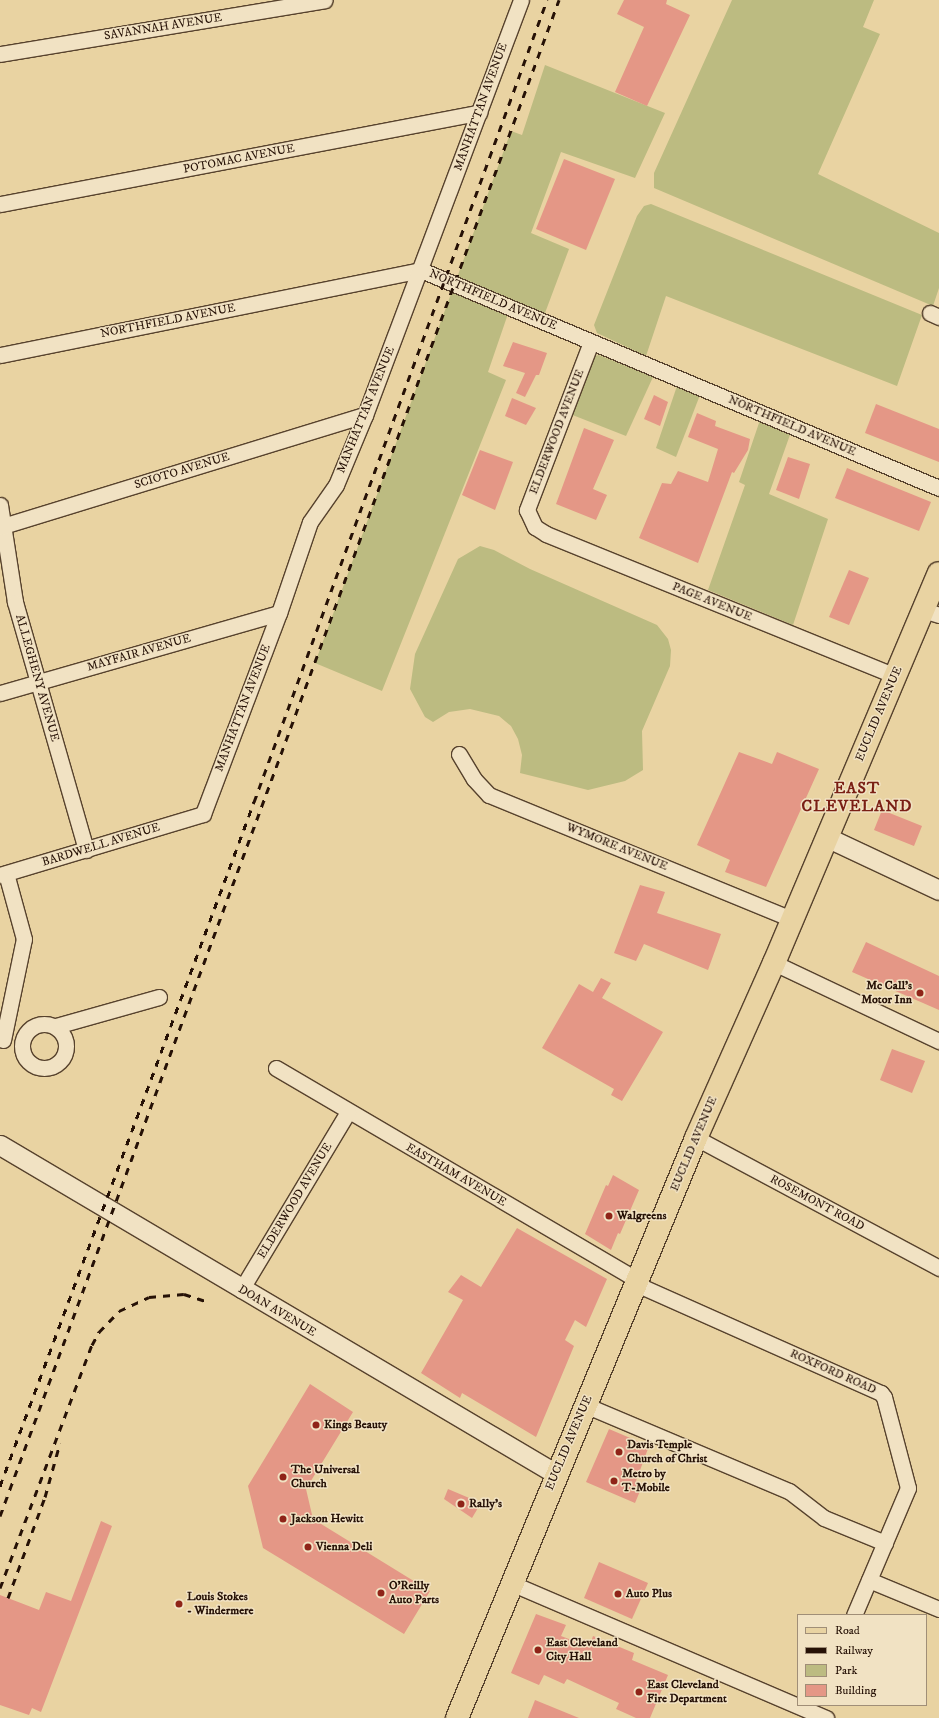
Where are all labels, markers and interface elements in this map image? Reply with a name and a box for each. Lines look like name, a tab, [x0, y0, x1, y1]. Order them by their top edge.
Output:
street label: SAVANNAH AVENUE	[103, 11, 223, 43]
street label: MANHATTAN AVENUE	[451, 41, 511, 173]
street label: POTOMAC AVENUE	[182, 141, 296, 177]
street label: NORTHFIELD AVENUE	[427, 267, 559, 333]
street label: NORTHFIELD AVENUE	[99, 301, 237, 341]
street label: MANHATTAN AVENUE	[334, 345, 398, 475]
street label: ELDERWOOD AVENUE	[527, 368, 587, 496]
street label: NORTHFIELD AVENUE	[726, 393, 858, 459]
street label: SCIOTO AVENUE	[133, 450, 231, 492]
street label: PAGE AVENUE	[670, 579, 754, 625]
street label: ALLEGHENY AVENUE	[12, 613, 62, 743]
street label: MAYFAIR AVENUE	[85, 631, 193, 675]
street label: MANHATTAN AVENUE	[212, 642, 274, 774]
street label: EUCLID AVENUE	[852, 664, 906, 764]
district label: EAST CLEVELAND	[802, 778, 912, 816]
street label: BARDWELL AVENUE	[40, 820, 162, 870]
street label: WYMORE AVENUE	[564, 820, 670, 874]
place label: Mc Call's Motor Inn	[861, 979, 912, 1007]
marker: Mc Call's Motor Inn	[915, 988, 925, 998]
street label: EUCLID AVENUE	[667, 1094, 721, 1194]
street label: EASTHAM AVENUE	[403, 1140, 509, 1210]
street label: ELDERWOOD AVENUE	[255, 1141, 335, 1261]
street label: ROSEMONT ROAD	[767, 1172, 867, 1234]
place label: Walgreens	[617, 1209, 666, 1223]
marker: Walgreens	[604, 1211, 614, 1221]
street label: DOAN AVENUE	[235, 1282, 319, 1340]
street label: ROXFORD ROAD	[788, 1347, 878, 1397]
street label: EUCLID AVENUE	[542, 1393, 596, 1493]
place label: Kings Beauty	[324, 1418, 387, 1432]
marker: Kings Beauty	[311, 1420, 321, 1430]
place label: Davis Temple Church of Christ	[627, 1438, 707, 1466]
marker: Davis Temple Church of Christ	[614, 1447, 624, 1457]
place label: The Universal Church	[291, 1463, 360, 1491]
place label: Metro by T-Mobile	[622, 1467, 670, 1495]
marker: The Universal Church	[278, 1472, 288, 1482]
marker: Metro by T-Mobile	[609, 1476, 619, 1486]
place label: Rally's	[469, 1497, 502, 1511]
marker: Rally's	[456, 1499, 466, 1509]
place label: Jackson Hewitt	[291, 1512, 364, 1526]
marker: Jackson Hewitt	[278, 1514, 288, 1524]
place label: Vienna Deli	[316, 1540, 372, 1554]
marker: Vienna Deli	[303, 1542, 313, 1552]
place label: O'Reilly Auto Parts	[389, 1579, 439, 1607]
place label: Auto Plus	[626, 1587, 672, 1601]
marker: O'Reilly Auto Parts	[376, 1588, 386, 1598]
marker: Auto Plus	[613, 1589, 623, 1599]
place label: Louis Stokes - Windermere	[187, 1590, 254, 1618]
marker: Louis Stokes - Windermere	[174, 1599, 184, 1609]
legend	[797, 1614, 927, 1706]
text: Road	[835, 1623, 860, 1638]
place label: East Cleveland City Hall	[546, 1636, 618, 1664]
text: Railway	[835, 1643, 873, 1658]
marker: East Cleveland City Hall	[533, 1645, 543, 1655]
text: Park	[835, 1663, 857, 1678]
place label: East Cleveland Fire Department	[647, 1678, 727, 1706]
text: Building	[835, 1683, 876, 1698]
marker: East Cleveland Fire Department	[634, 1687, 644, 1697]

